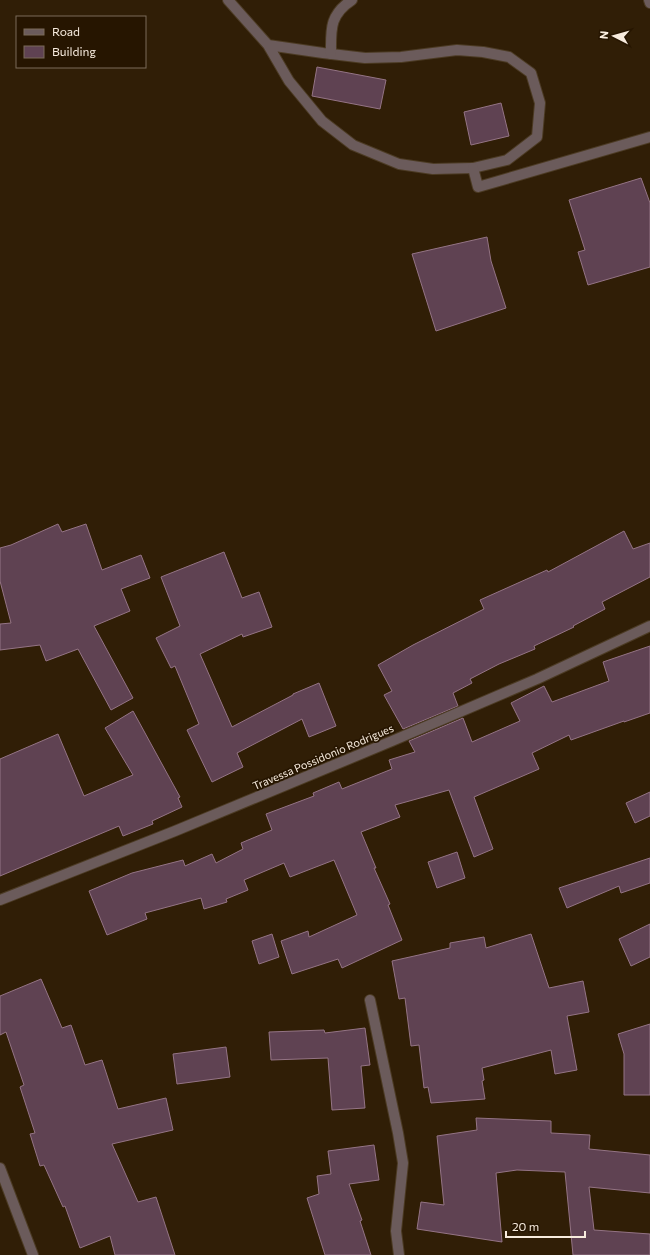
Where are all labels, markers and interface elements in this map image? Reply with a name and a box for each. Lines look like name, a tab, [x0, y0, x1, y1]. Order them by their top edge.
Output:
legend	[16, 16, 146, 68]
north arrow	[594, 16, 634, 56]
text: Road	[52, 24, 80, 38]
text: N	[597, 30, 610, 40]
text: Building	[52, 44, 96, 58]
street label: Travessa Possidonio Rodrigues	[250, 721, 395, 792]
scale bar	[506, 1213, 585, 1239]
text: 20 m	[512, 1219, 539, 1233]

